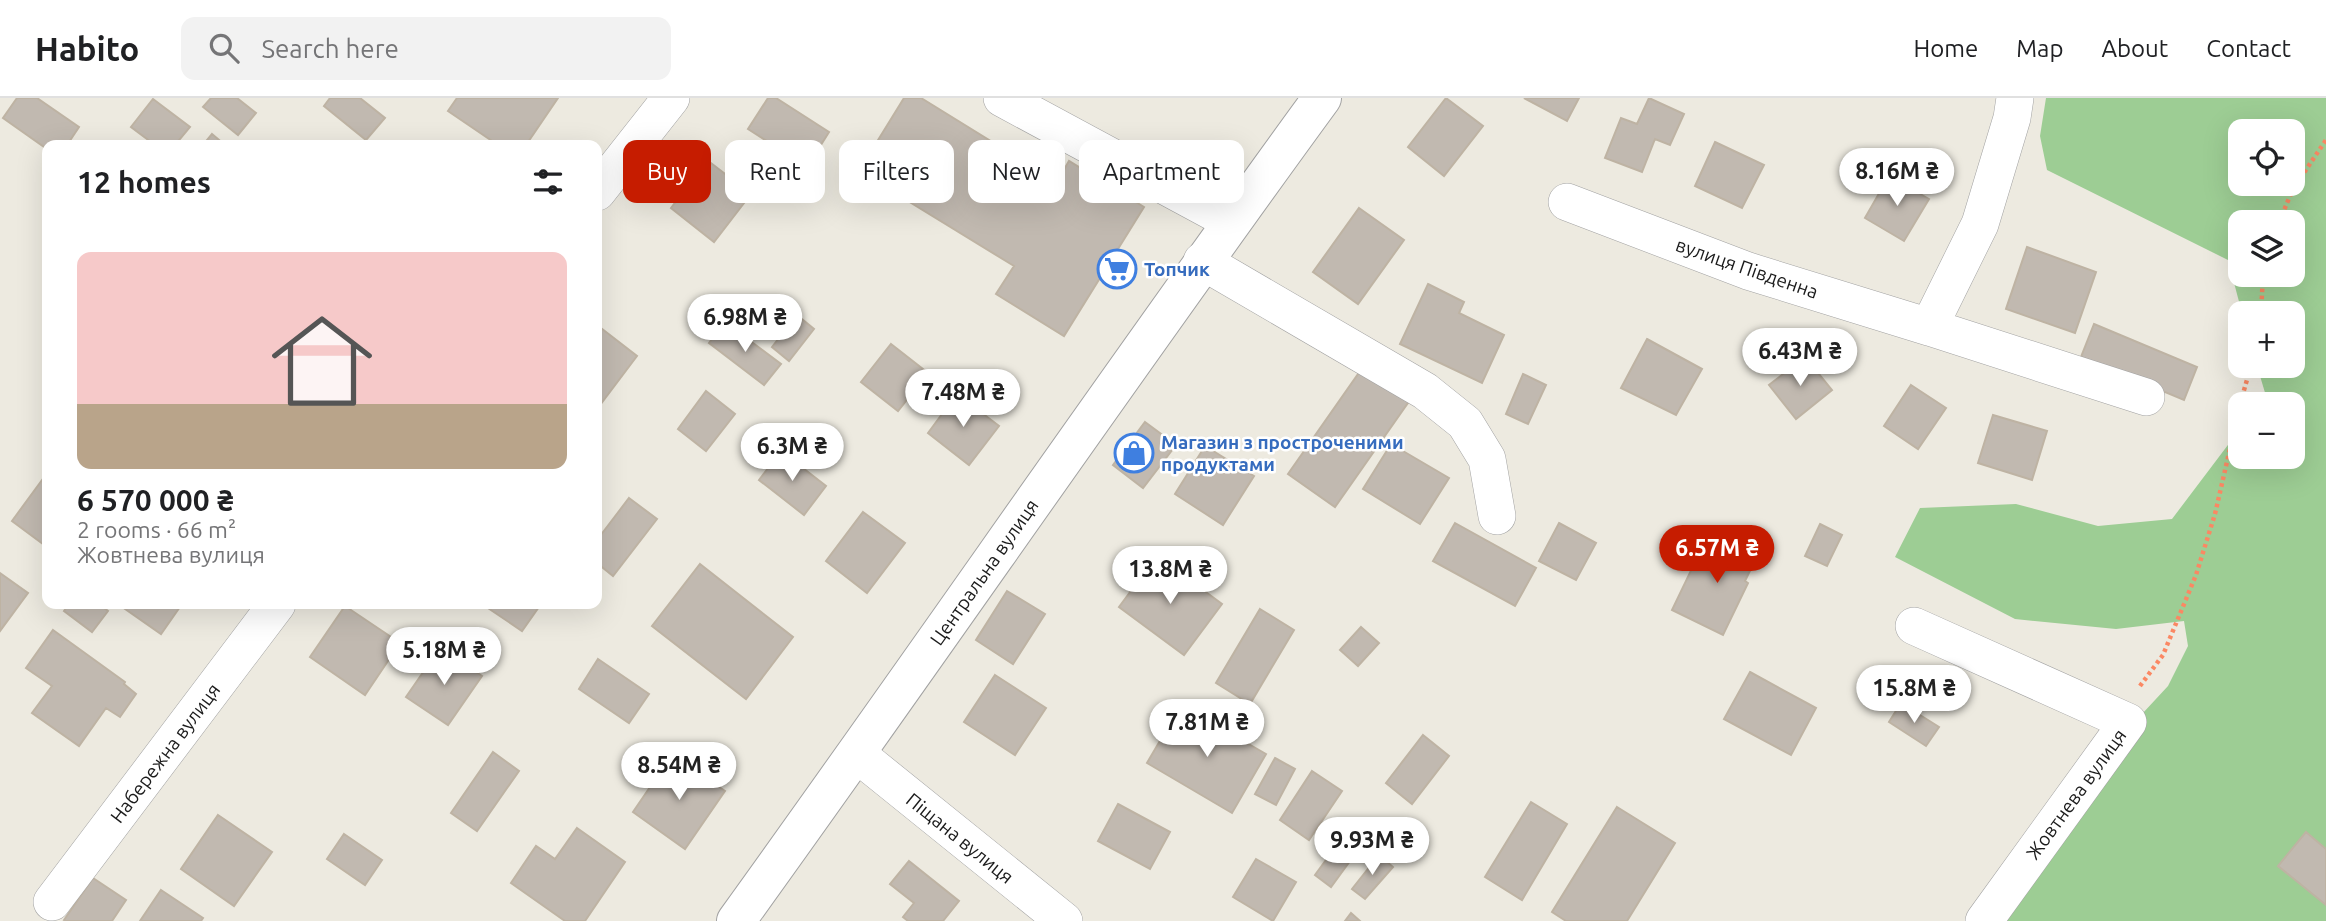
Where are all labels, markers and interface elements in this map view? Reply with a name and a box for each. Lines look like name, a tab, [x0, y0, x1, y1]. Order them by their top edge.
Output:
search box	[181, 17, 671, 80]
icon: search	[205, 29, 243, 67]
text: Habito	[35, 30, 139, 67]
text: Search here	[261, 34, 399, 63]
text: Home	[1913, 35, 1978, 62]
text: Map	[2016, 35, 2063, 62]
text: About	[2101, 35, 2168, 62]
text: Contact	[2206, 35, 2291, 62]
map controls	[2228, 119, 2305, 469]
button: locate	[2228, 119, 2305, 196]
chip: Buy	[623, 140, 711, 203]
chip: Rent	[725, 140, 825, 203]
chip: Filters	[839, 140, 954, 203]
chip: New	[968, 140, 1065, 203]
chip: Apartment	[1079, 140, 1244, 203]
pin: 8.16M ₴	[1832, 148, 1962, 208]
text: 8.16M ₴	[1855, 158, 1939, 183]
icon: filters	[529, 163, 567, 201]
text: 12 homes	[77, 165, 211, 199]
button: layers	[2228, 210, 2305, 287]
street label: вулиця Південна	[1673, 233, 1821, 303]
supermarket icon: Топчик	[1096, 248, 1138, 290]
place label: Топчик	[1144, 258, 1210, 280]
pin: 6.98M ₴	[680, 294, 810, 354]
icon: home	[259, 298, 385, 424]
button: +	[2228, 301, 2305, 378]
text: 6.98M ₴	[703, 304, 787, 329]
pin: 6.43M ₴	[1735, 328, 1865, 388]
text: 6.43M ₴	[1758, 338, 1842, 363]
pin: 7.48M ₴	[898, 370, 1028, 429]
text: 7.48M ₴	[921, 379, 1005, 404]
button: −	[2228, 392, 2305, 469]
pin: 6.3M ₴	[735, 424, 849, 483]
place label: Магазин з простроченими продуктами	[1161, 431, 1404, 475]
shop icon: Магазин з простроченими продуктами	[1113, 432, 1155, 474]
text: 6.3M ₴	[757, 433, 827, 458]
text: 6 570 000 ₴	[77, 483, 234, 517]
street label: Центральна вулиця	[925, 495, 1043, 649]
text: 2 rooms · 66 m²	[77, 517, 236, 542]
pin: 6.57M ₴	[1652, 526, 1782, 585]
text: 6.57M ₴	[1675, 535, 1759, 560]
text: Жовтнева вулиця	[77, 542, 265, 567]
pin: 13.8M ₴	[1105, 546, 1235, 606]
text: 13.8M ₴	[1128, 556, 1212, 581]
pin: 5.18M ₴	[379, 628, 509, 687]
text: 5.18M ₴	[402, 637, 486, 662]
pin: 15.8M ₴	[1849, 666, 1979, 725]
text: 15.8M ₴	[1872, 675, 1956, 700]
street label: Набережна вулиця	[106, 679, 224, 827]
pin: 7.81M ₴	[1142, 700, 1272, 759]
text: 7.81M ₴	[1165, 709, 1249, 734]
street label: Жовтнева вулиця	[2021, 725, 2131, 863]
pin: 8.54M ₴	[614, 742, 744, 802]
text: 8.54M ₴	[637, 752, 721, 777]
street label: Піщана вулиця	[902, 788, 1018, 888]
pin: 9.93M ₴	[1307, 818, 1437, 877]
text: 9.93M ₴	[1330, 827, 1414, 852]

